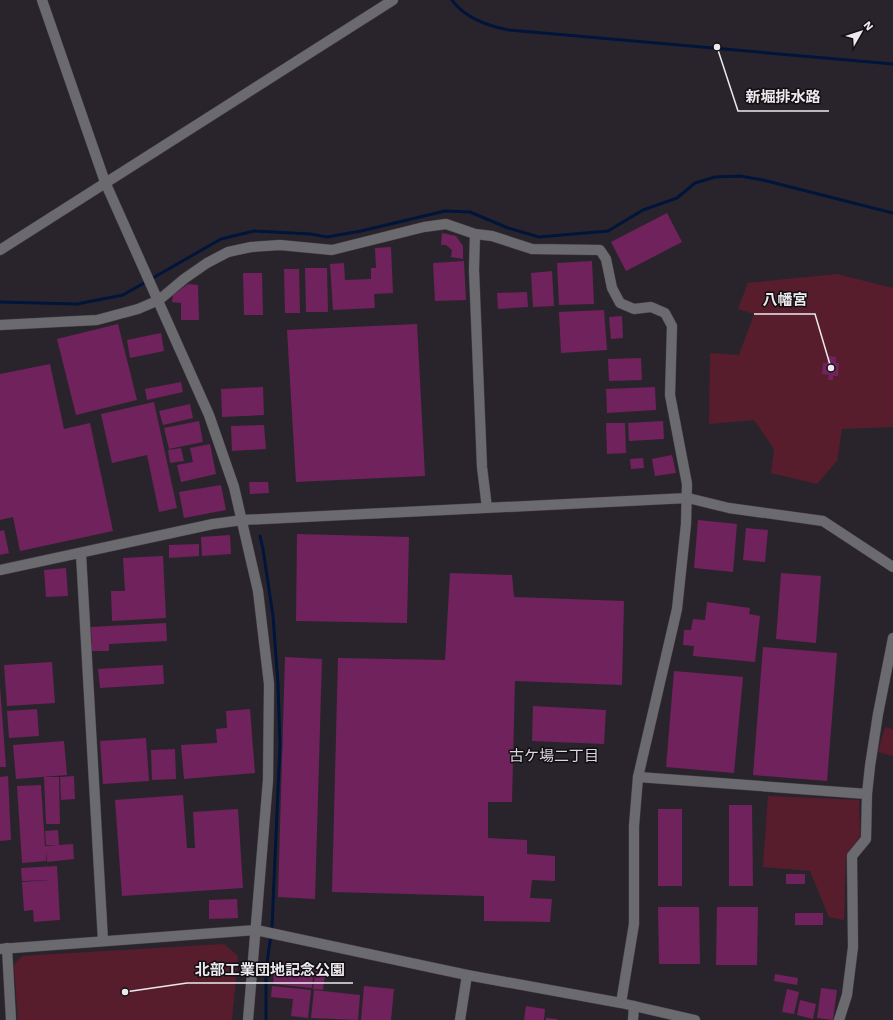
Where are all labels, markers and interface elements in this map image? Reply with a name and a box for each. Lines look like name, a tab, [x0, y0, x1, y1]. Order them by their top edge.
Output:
north arrow	[841, 12, 881, 52]
text: N	[861, 19, 876, 33]
callout: 新堀排水路	[738, 84, 829, 111]
text: 新堀排水路	[745, 88, 821, 106]
callout: 八幡宮	[754, 287, 815, 314]
text: 八幡宮	[762, 291, 808, 309]
district label: 古ケ場二丁目	[509, 747, 599, 765]
callout: 北部工業団地記念公園	[187, 956, 353, 983]
text: 北部工業団地記念公園	[195, 961, 345, 979]

